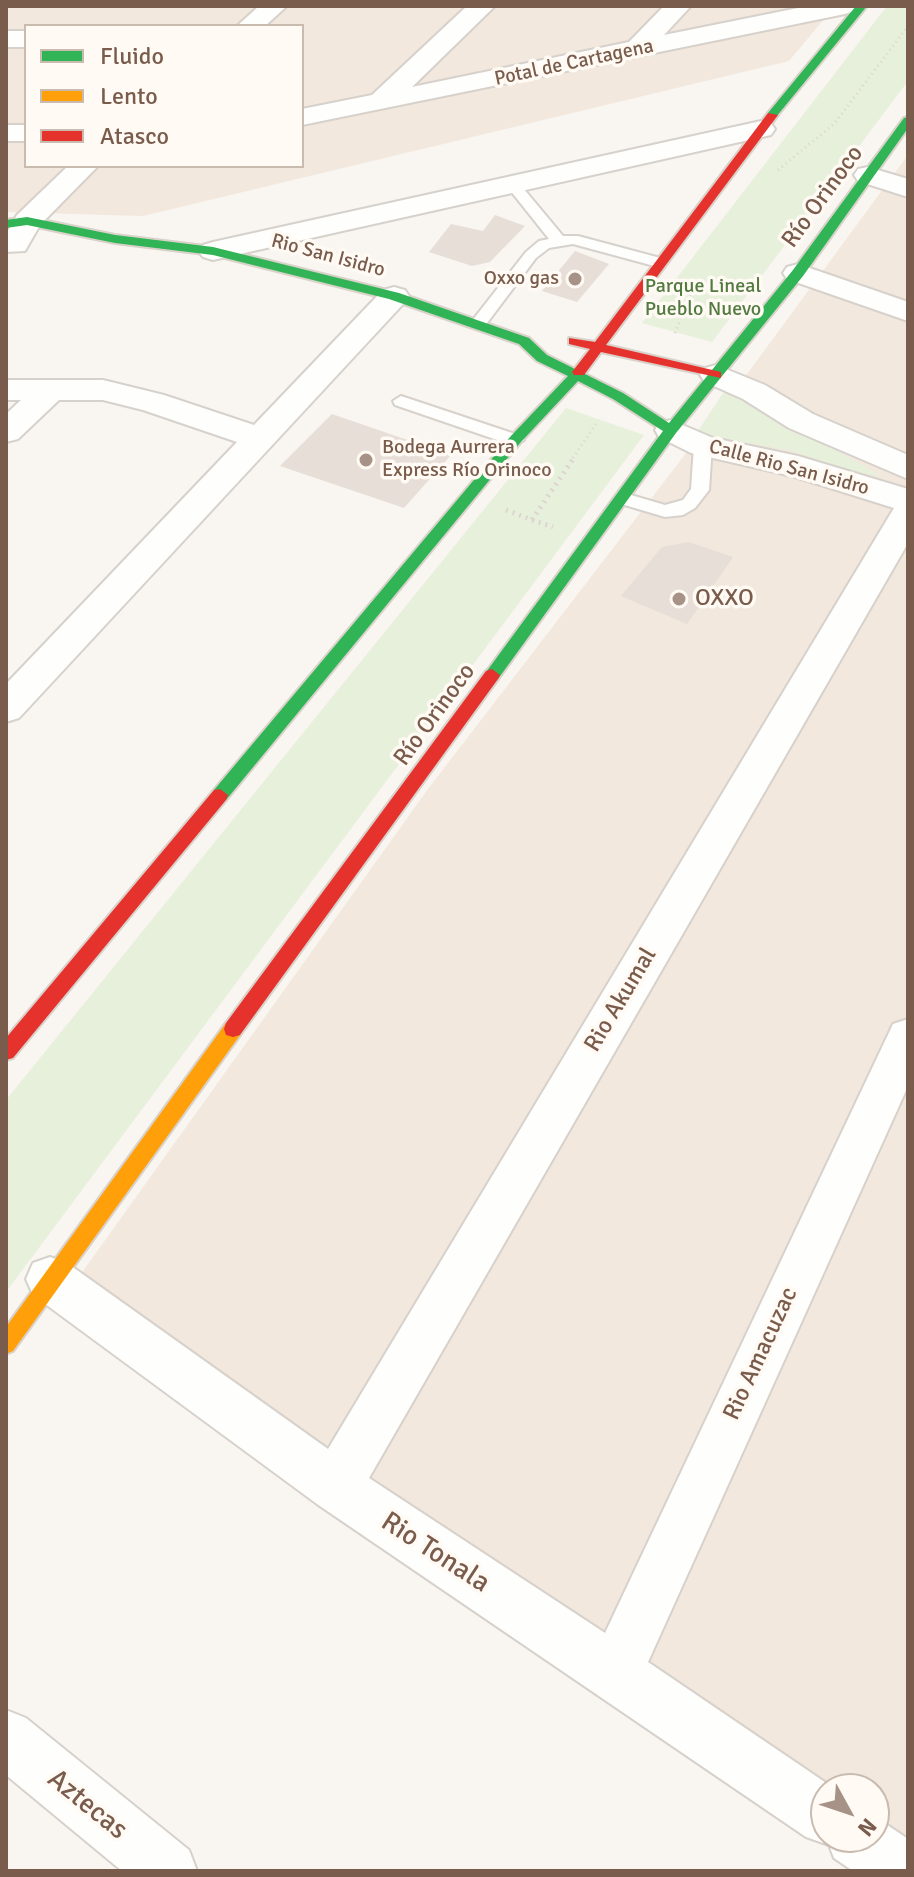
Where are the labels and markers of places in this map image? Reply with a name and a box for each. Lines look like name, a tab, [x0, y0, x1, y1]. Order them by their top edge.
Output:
place label: Oxxo gas	[484, 267, 559, 291]
marker: Oxxo gas	[566, 270, 584, 288]
place label: Bodega Aurrera Express Río Orinoco	[382, 436, 552, 483]
marker: Bodega Aurrera Express Río Orinoco	[357, 451, 375, 469]
place label: OXXO	[695, 585, 754, 613]
marker: OXXO	[670, 590, 688, 608]

